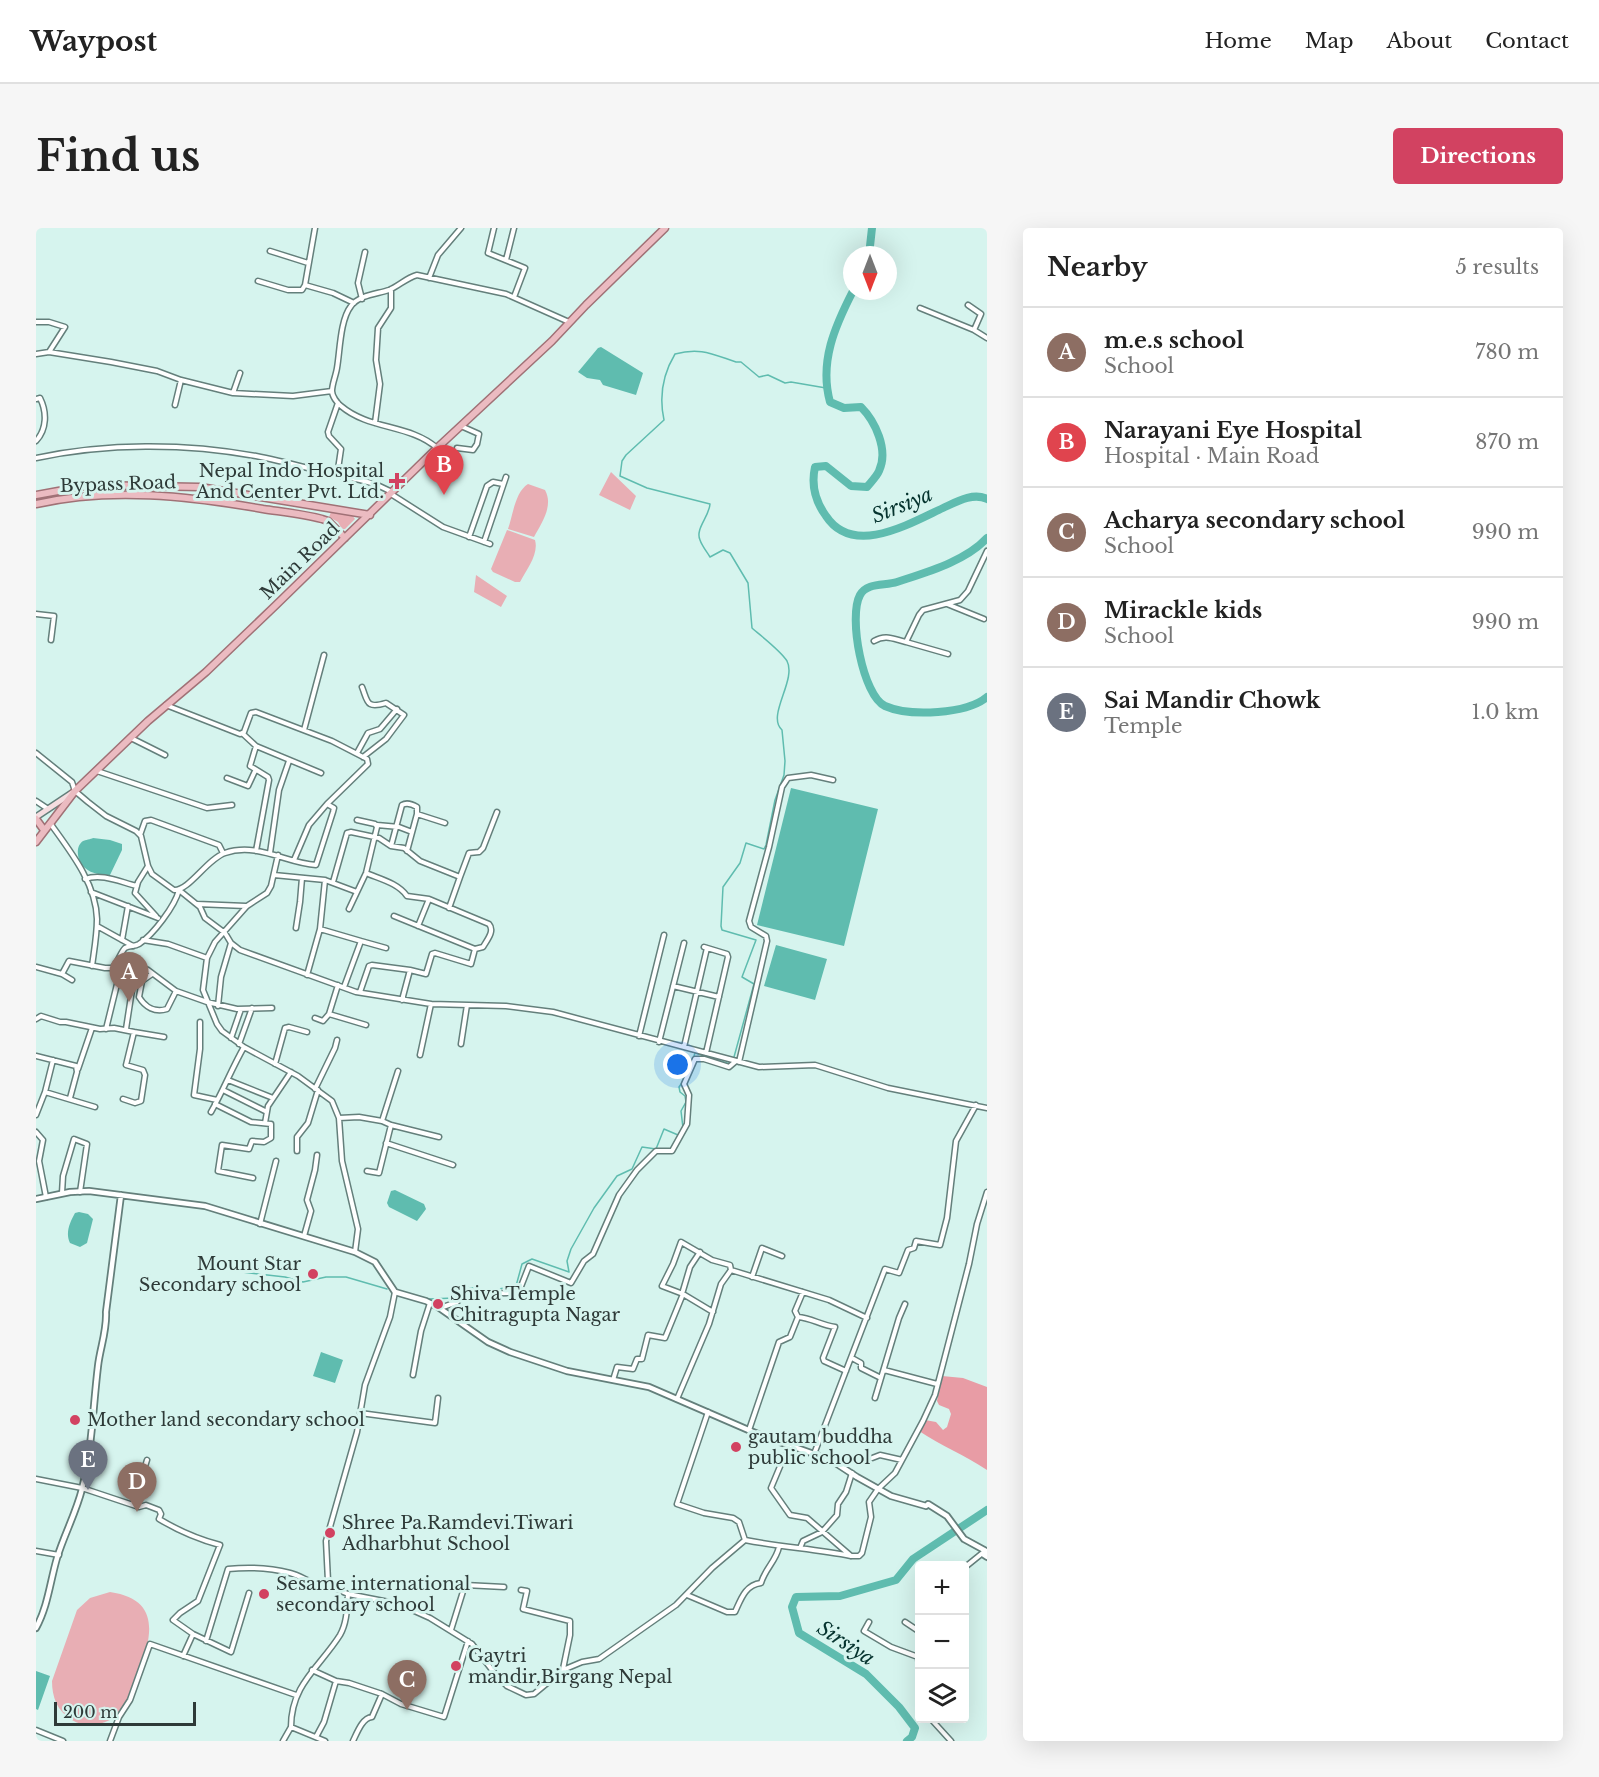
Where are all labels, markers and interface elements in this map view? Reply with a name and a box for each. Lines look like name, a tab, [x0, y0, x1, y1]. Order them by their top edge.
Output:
text: Waypost	[30, 24, 157, 59]
text: Home	[1205, 28, 1272, 54]
text: Map	[1305, 28, 1353, 54]
text: About	[1386, 28, 1452, 54]
text: Contact	[1485, 28, 1569, 54]
button: Directions	[1393, 128, 1563, 184]
text: Find us	[36, 130, 200, 182]
north arrow	[843, 246, 897, 300]
text: Nearby	[1047, 251, 1148, 283]
text: 5 results	[1456, 255, 1539, 279]
text: m.e.s school	[1104, 327, 1244, 354]
text: A	[1058, 340, 1075, 364]
text: 780 m	[1475, 340, 1539, 364]
text: School	[1104, 354, 1174, 378]
text: Narayani Eye Hospital	[1104, 417, 1362, 444]
text: B	[1059, 430, 1074, 454]
text: 870 m	[1475, 430, 1539, 454]
text: Hospital · Main Road	[1104, 444, 1319, 468]
pin: B	[424, 446, 464, 495]
place label: Nepal Indo Hospital And Center Pvt. Ltd.	[195, 460, 384, 503]
street label: Bypass Road	[59, 471, 177, 497]
marker: Nepal Indo Hospital And Center Pvt. Ltd.	[388, 472, 406, 490]
water label: Sirsiya	[868, 482, 936, 528]
text: Acharya secondary school	[1104, 507, 1405, 534]
street label: Main Road	[256, 518, 344, 604]
text: C	[1058, 520, 1075, 544]
text: 990 m	[1472, 520, 1539, 544]
text: School	[1104, 534, 1174, 558]
text: Mirackle kids	[1104, 597, 1262, 624]
text: D	[1057, 610, 1076, 634]
text: 990 m	[1472, 610, 1539, 634]
text: School	[1104, 624, 1174, 648]
text: Sai Mandir Chowk	[1104, 687, 1320, 714]
text: E	[1059, 700, 1074, 724]
text: 1.0 km	[1471, 700, 1539, 724]
text: Temple	[1104, 714, 1182, 738]
pin: A	[110, 952, 148, 1002]
your location	[663, 1050, 692, 1079]
place label: Mount Star Secondary school	[139, 1253, 301, 1296]
marker: Mount Star Secondary school	[306, 1267, 320, 1281]
place label: Shiva Temple Chitragupta Nagar	[450, 1283, 620, 1326]
marker: Shiva Temple Chitragupta Nagar	[431, 1297, 445, 1311]
place label: Mother land secondary school	[87, 1409, 365, 1431]
marker: Mother land secondary school	[68, 1413, 82, 1427]
place label: gautam buddha public school	[748, 1426, 893, 1469]
pin: E	[68, 1440, 108, 1490]
marker: gautam buddha public school	[729, 1440, 743, 1454]
pin: D	[118, 1462, 156, 1512]
place label: Shree Pa.Ramdevi.Tiwari Adharbhut School	[341, 1512, 573, 1555]
marker: Shree Pa.Ramdevi.Tiwari Adharbhut School	[323, 1526, 337, 1540]
map controls	[915, 1561, 969, 1723]
button: +	[915, 1561, 969, 1615]
place label: Sesame international secondary school	[276, 1573, 471, 1616]
marker: Sesame international secondary school	[257, 1587, 271, 1601]
button: −	[915, 1615, 969, 1669]
water label: Sirsiya	[813, 1616, 879, 1670]
place label: Gaytri mandir,Birgang Nepal	[468, 1645, 672, 1688]
marker: Gaytri mandir,Birgang Nepal	[449, 1659, 463, 1673]
pin: C	[388, 1660, 427, 1710]
button: layers	[915, 1669, 969, 1723]
scale bar	[54, 1699, 196, 1726]
text: 200 m	[63, 1702, 117, 1722]

